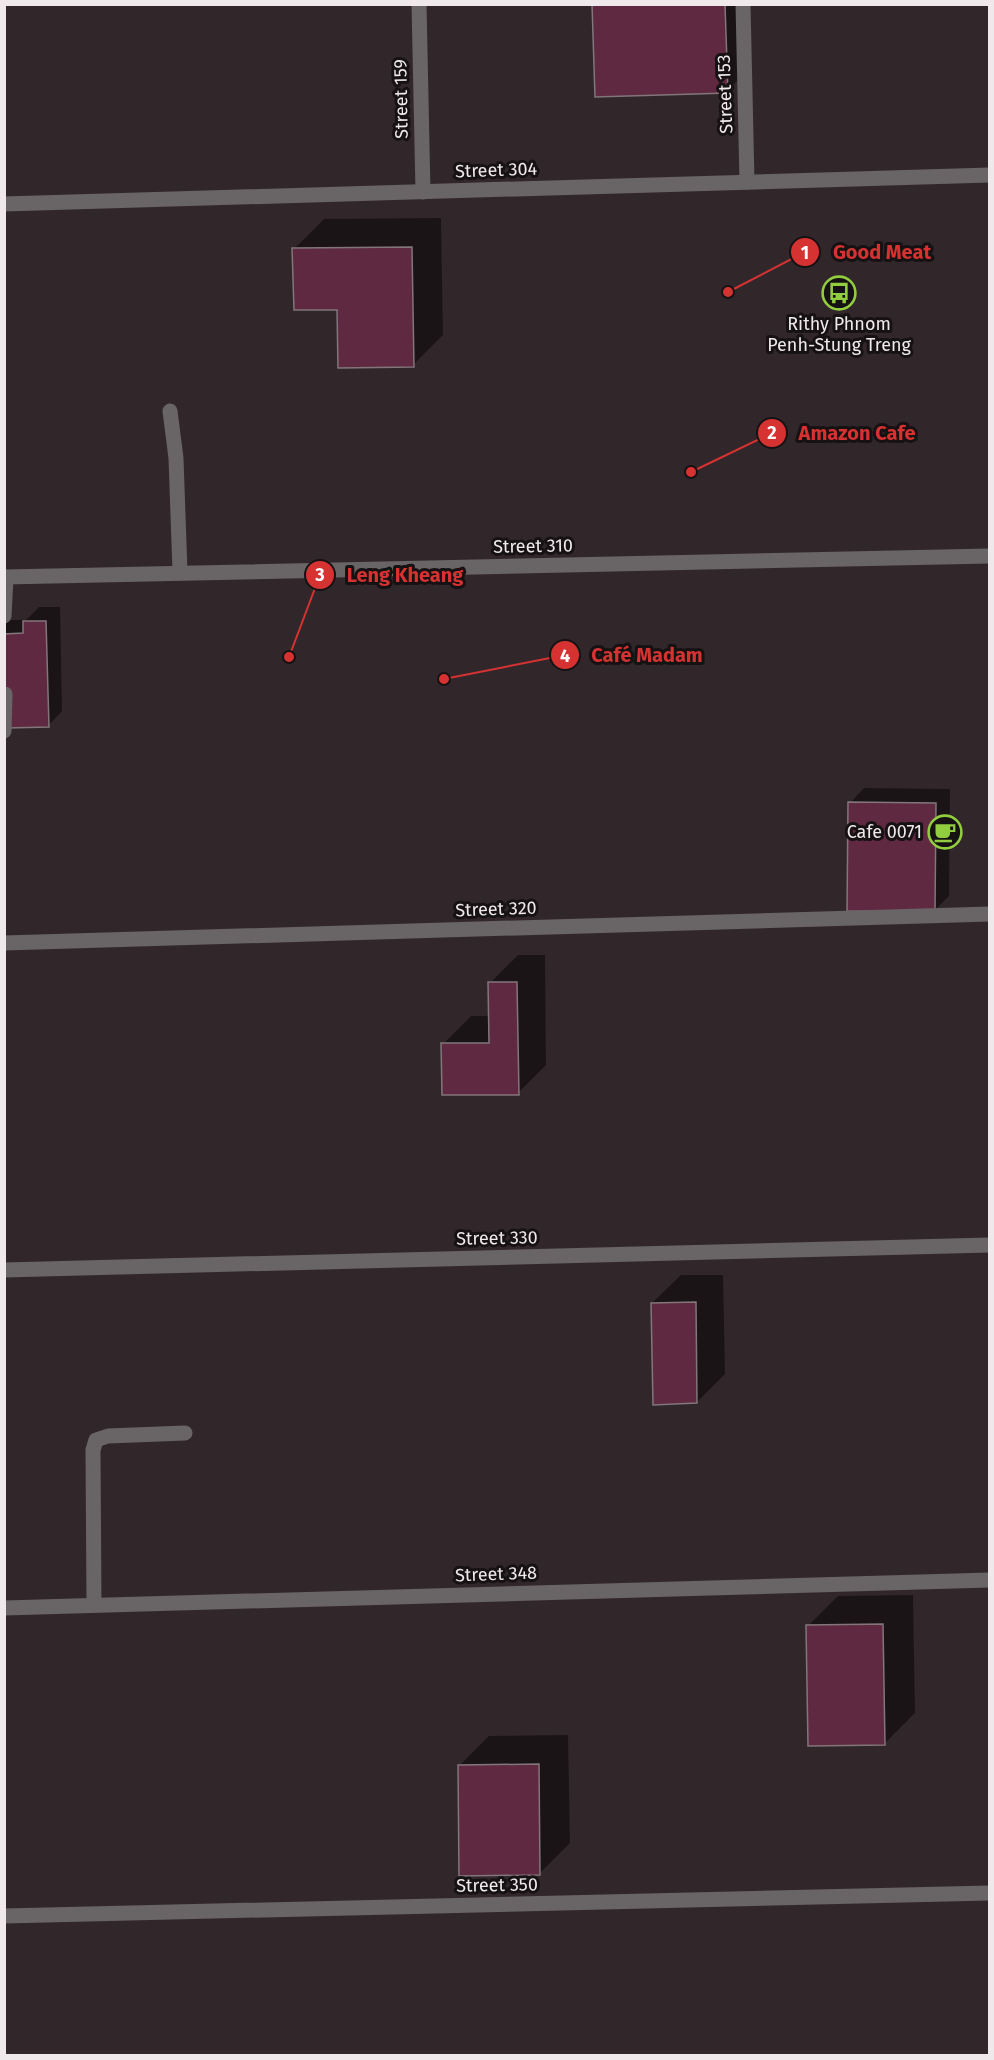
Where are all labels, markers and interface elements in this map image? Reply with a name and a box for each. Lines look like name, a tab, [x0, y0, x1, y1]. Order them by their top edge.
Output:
street label: Street 153	[713, 54, 737, 134]
street label: Street 159	[389, 59, 413, 139]
street label: Street 304	[455, 158, 538, 182]
callout: Good Meat	[790, 233, 943, 271]
text: Good Meat	[833, 240, 931, 264]
text: 1	[801, 242, 809, 264]
bus stop icon: Rithy Phnom Penh-Stung Treng	[821, 275, 857, 311]
place label: Rithy Phnom Penh-Stung Treng	[767, 313, 911, 356]
callout: Amazon Cafe	[757, 414, 928, 452]
text: Amazon Cafe	[798, 421, 915, 445]
text: 2	[767, 422, 777, 444]
street label: Street 310	[493, 534, 573, 558]
callout: Leng Kheang	[305, 556, 476, 594]
text: Leng Kheang	[347, 563, 464, 587]
text: 3	[314, 564, 325, 586]
callout: Café Madam	[550, 636, 715, 674]
text: Café Madam	[591, 643, 703, 667]
text: 4	[560, 645, 570, 667]
cafe icon: Cafe 0071	[927, 814, 963, 850]
place label: Cafe 0071	[847, 821, 922, 843]
street label: Street 320	[455, 897, 537, 921]
street label: Street 330	[456, 1226, 538, 1250]
street label: Street 348	[455, 1562, 537, 1586]
street label: Street 350	[456, 1873, 538, 1897]

